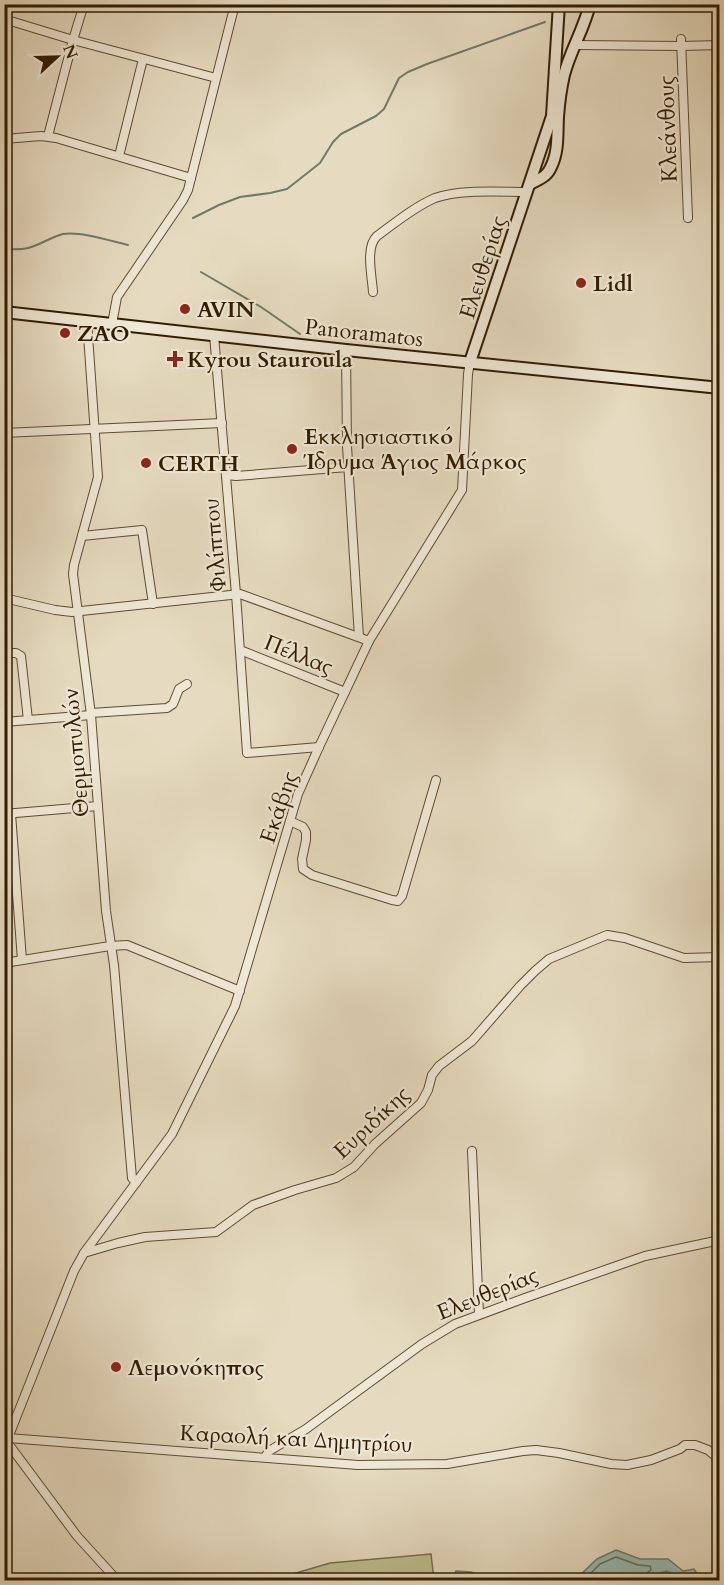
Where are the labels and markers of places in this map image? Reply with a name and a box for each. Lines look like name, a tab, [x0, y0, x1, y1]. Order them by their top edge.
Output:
place label: Lidl	[593, 269, 633, 299]
marker: Lidl	[574, 276, 588, 290]
place label: AVIN	[197, 295, 255, 325]
marker: AVIN	[178, 302, 192, 316]
place label: ZAO	[77, 319, 130, 349]
marker: ZAO	[58, 326, 72, 340]
place label: Kyrou Stauroula	[187, 345, 353, 375]
marker: Kyrou Stauroula	[168, 352, 182, 366]
place label: Εκκλησιαστικό Ίδρυμα Άγιος Μάρκος	[303, 422, 527, 477]
marker: Εκκλησιαστικό Ίδρυμα Άγιος Μάρκος	[285, 442, 299, 456]
place label: CERTH	[158, 449, 239, 479]
marker: CERTH	[139, 456, 153, 470]
place label: Λεμονόκηπος	[128, 1353, 264, 1383]
marker: Λεμονόκηπος	[109, 1360, 123, 1374]

